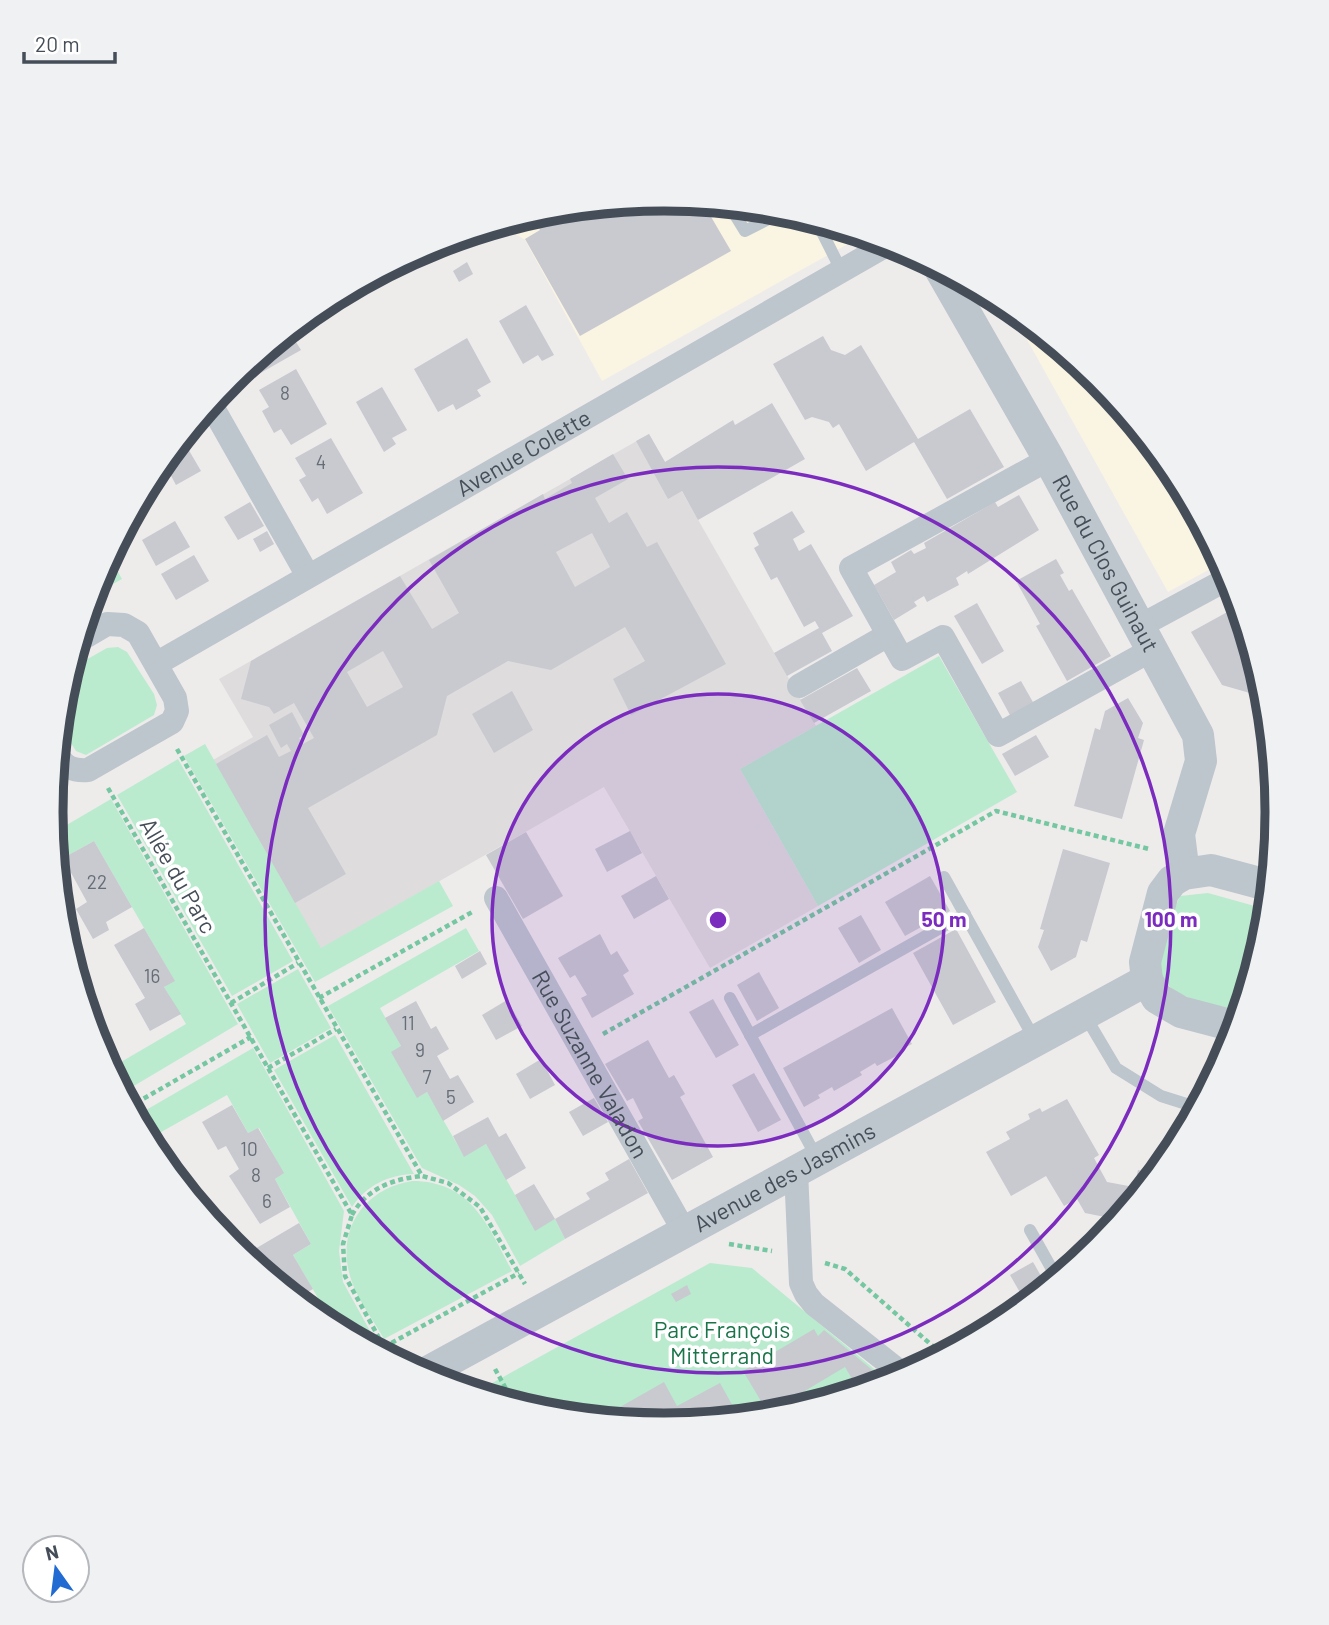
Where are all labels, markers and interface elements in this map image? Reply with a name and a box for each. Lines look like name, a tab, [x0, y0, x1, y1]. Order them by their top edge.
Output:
scale bar	[24, 21, 116, 65]
text: 20 m	[35, 31, 80, 56]
house number: 8	[280, 381, 290, 404]
street label: Avenue Colette	[451, 403, 595, 502]
house number: 4	[316, 450, 326, 473]
street label: Rue du Clos Guinaut	[1047, 469, 1166, 657]
street label: Allée du Parc	[135, 813, 223, 938]
house number: 22	[87, 870, 107, 893]
text: 50 m	[921, 906, 967, 931]
text: 100 m	[1144, 906, 1198, 931]
centre of rings	[706, 908, 730, 932]
house number: 16	[144, 964, 160, 987]
street label: Rue Suzanne Valadon	[527, 965, 655, 1163]
house number: 11	[401, 1011, 415, 1034]
house number: 9	[415, 1038, 425, 1061]
house number: 7	[423, 1065, 432, 1088]
house number: 5	[446, 1085, 456, 1108]
street label: Avenue des Jasmins	[689, 1116, 880, 1237]
house number: 10	[240, 1137, 258, 1160]
house number: 8	[251, 1163, 261, 1186]
house number: 6	[262, 1189, 272, 1212]
park label: Parc François Mitterrand	[654, 1315, 790, 1369]
north arrow	[21, 1534, 91, 1604]
text: N	[43, 1539, 61, 1565]

